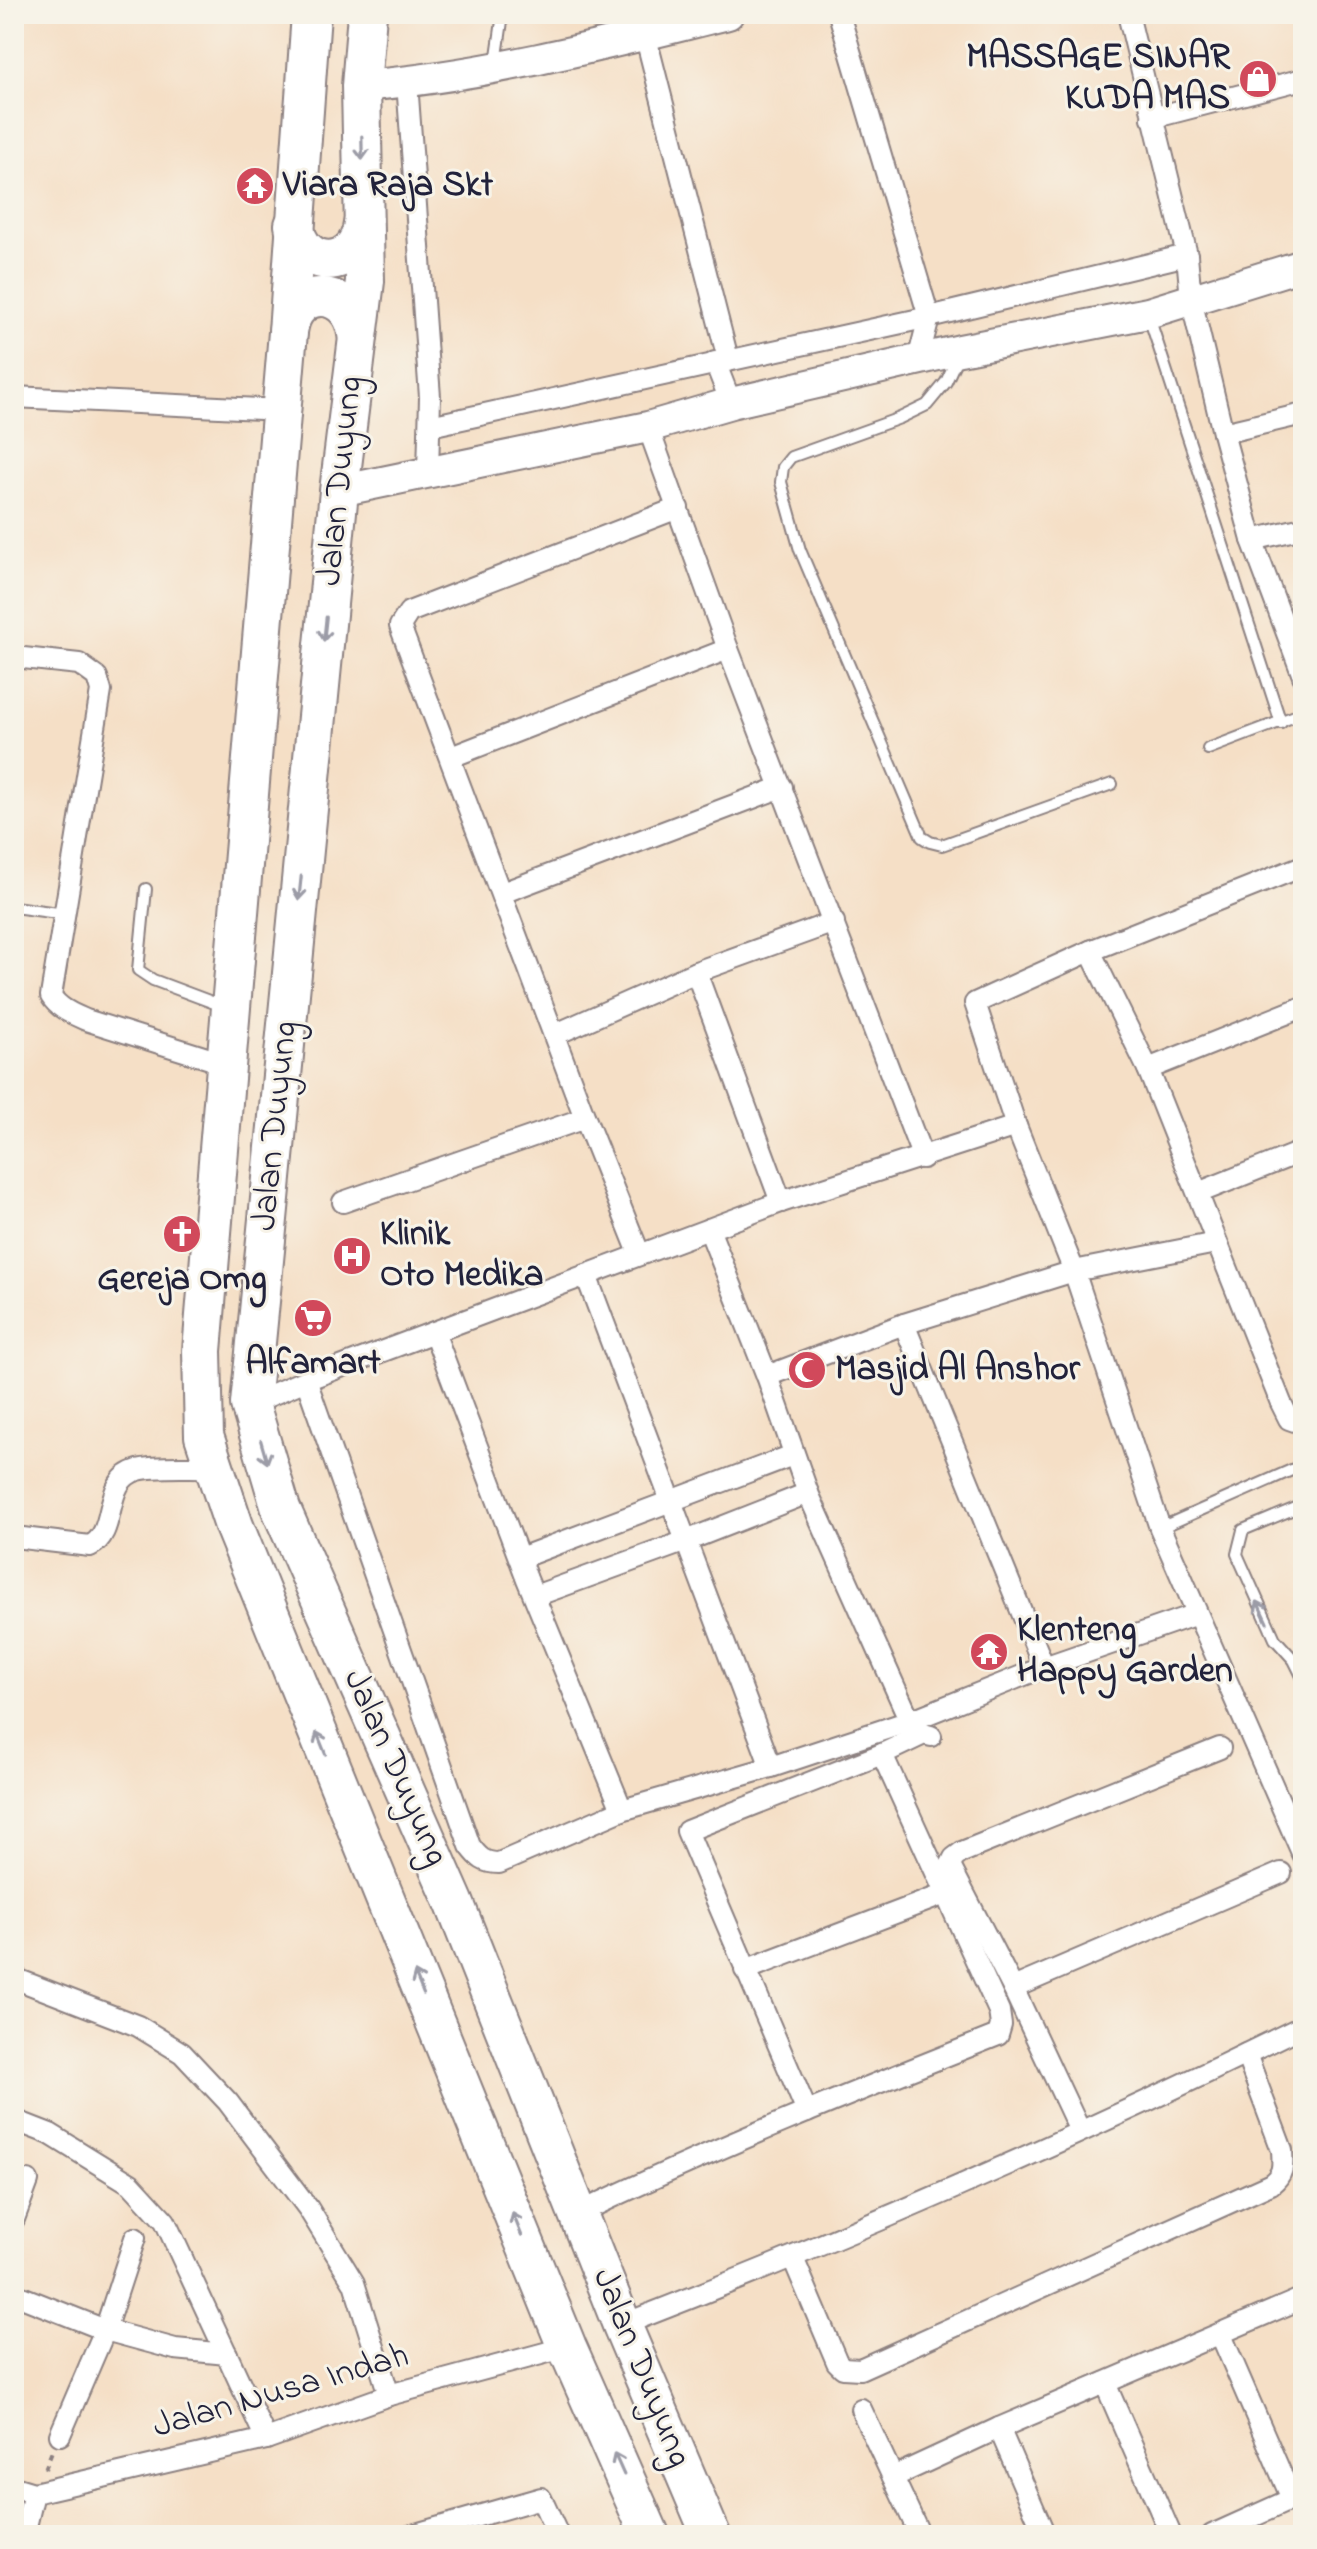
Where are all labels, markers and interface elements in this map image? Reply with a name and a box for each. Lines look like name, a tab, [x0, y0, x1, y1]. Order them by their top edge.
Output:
place label: MASSAGE SINAR KUDA MAS	[966, 32, 1231, 126]
shop icon: MASSAGE SINAR KUDA MAS	[1237, 58, 1279, 100]
one-way arrow	[354, 134, 370, 161]
place label: Viara Raja Skt	[282, 160, 494, 213]
temple icon: Viara Raja Skt	[234, 165, 276, 207]
street label: Jalan Duyung	[304, 374, 378, 588]
one-way arrow	[318, 615, 333, 642]
one-way arrow	[292, 874, 307, 901]
street label: Jalan Duyung	[239, 1019, 313, 1233]
place label: Klinik Oto Medika	[380, 1209, 543, 1303]
church icon: Gereja Omg	[161, 1213, 203, 1255]
hospital icon: Klinik Oto Medika	[331, 1235, 373, 1277]
place label: Gereja Omg	[97, 1254, 267, 1308]
supermarket icon: Alfamart	[292, 1297, 334, 1339]
place label: Alfamart	[245, 1338, 381, 1391]
place label: Masjid Al Anshor	[835, 1344, 1081, 1397]
mosque icon: Masjid Al Anshor	[786, 1349, 828, 1391]
one-way arrow	[257, 1438, 272, 1464]
one-way arrow	[1254, 1600, 1269, 1624]
place label: Klenteng Happy Garden	[1017, 1605, 1233, 1699]
temple icon: Klenteng Happy Garden	[968, 1631, 1010, 1673]
street label: Jalan Duyung	[328, 1661, 462, 1875]
one-way arrow	[313, 1731, 328, 1756]
one-way arrow	[411, 1971, 426, 1996]
one-way arrow	[509, 2212, 523, 2237]
street label: Jalan Duyung	[577, 2260, 705, 2476]
street label: Jalan Nusa Indah	[147, 2330, 415, 2454]
one-way arrow	[610, 2452, 625, 2476]

